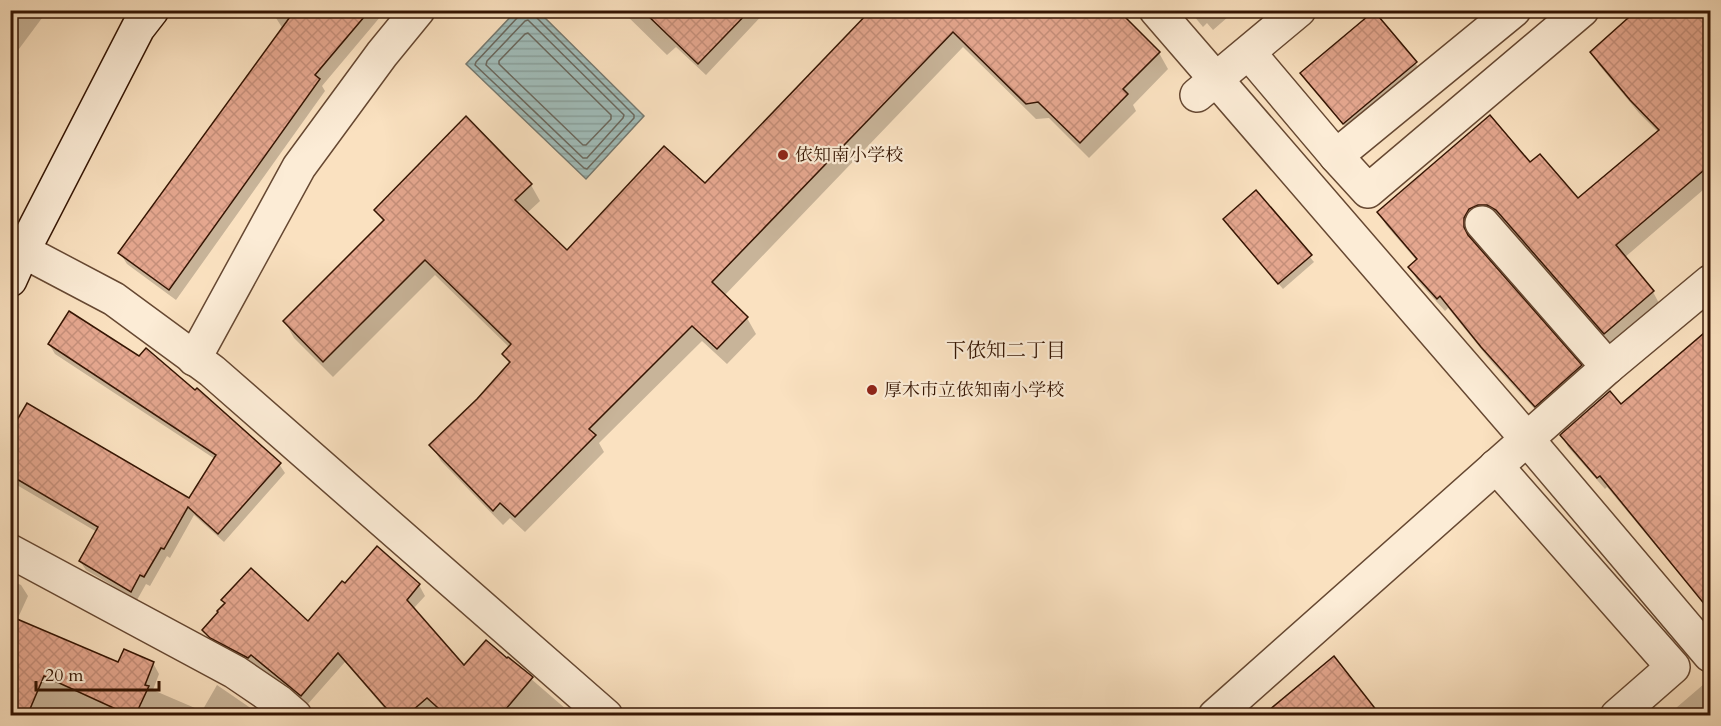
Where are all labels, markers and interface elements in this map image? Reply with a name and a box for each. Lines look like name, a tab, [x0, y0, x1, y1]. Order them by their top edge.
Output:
place label: 依知南小学校	[795, 143, 903, 168]
marker: 依知南小学校	[776, 148, 790, 162]
district label: 下依知二丁目	[946, 337, 1066, 364]
place label: 厚木市立依知南小学校	[884, 378, 1064, 403]
marker: 厚木市立依知南小学校	[865, 383, 879, 397]
scale bar	[36, 654, 159, 692]
text: 20 m	[45, 663, 84, 688]

